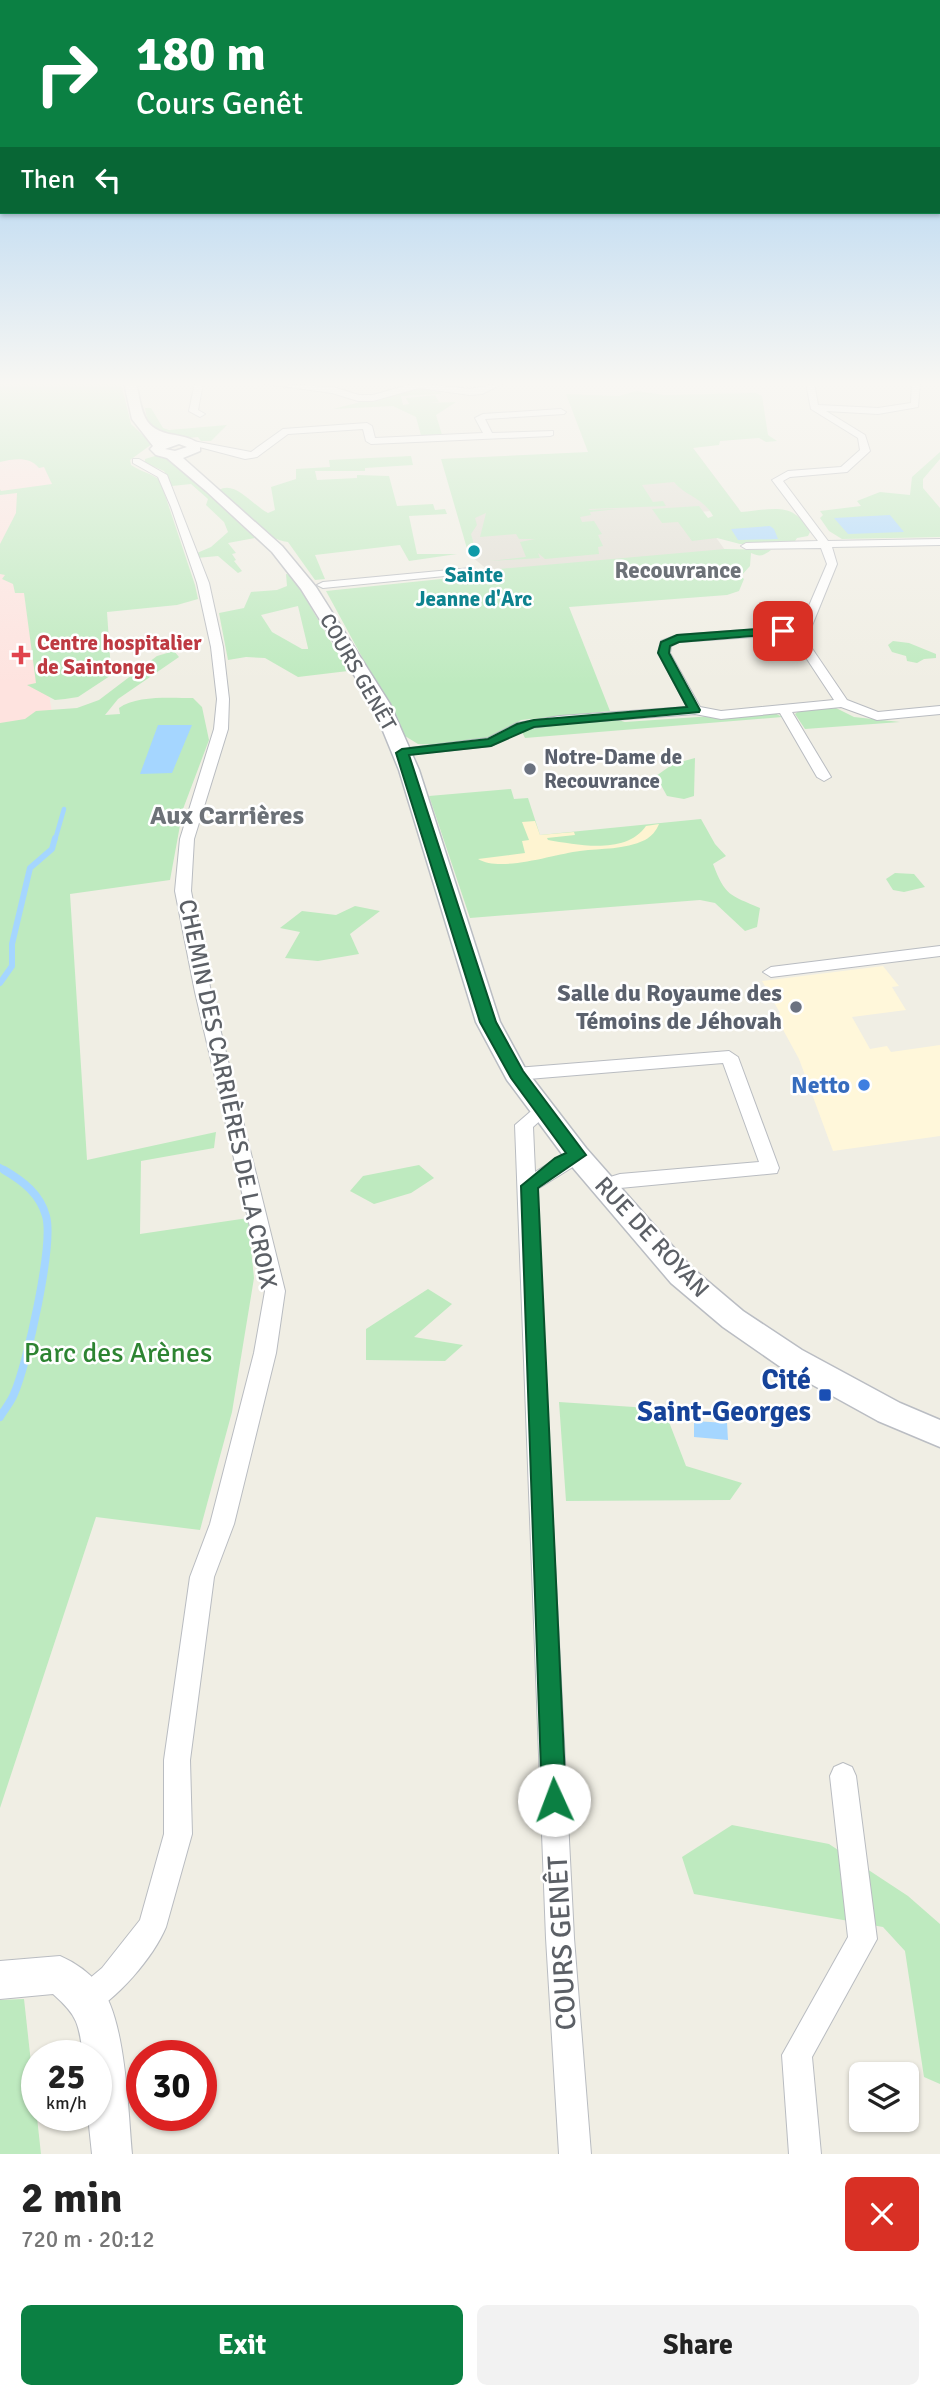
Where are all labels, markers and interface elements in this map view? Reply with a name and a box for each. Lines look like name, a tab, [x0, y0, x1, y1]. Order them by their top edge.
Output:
text: 180 m	[136, 24, 266, 84]
icon: right	[21, 28, 112, 119]
text: Cours Genêt	[136, 84, 303, 123]
icon: left	[89, 161, 127, 199]
text: Then	[21, 164, 75, 196]
marker: Sainte Jeanne d'Arc	[466, 543, 482, 559]
district label: Recouvrance	[614, 556, 742, 585]
place label: Sainte Jeanne d'Arc	[416, 562, 532, 612]
pin	[753, 601, 813, 661]
street label: COURS GENÊT	[314, 609, 402, 736]
icon: arrive	[764, 612, 802, 650]
place label: Centre hospitalier de Saintonge	[37, 630, 202, 680]
marker: Centre hospitalier de Saintonge	[11, 645, 31, 665]
place label: Notre-Dame de Recouvrance	[544, 744, 682, 794]
marker: Notre-Dame de Recouvrance	[522, 761, 538, 777]
district label: Aux Carrières	[150, 800, 304, 832]
street label: CHEMIN DES CARRIÈRES DE LA CROIX	[172, 897, 284, 1291]
place label: Salle du Royaume des Témoins de Jéhovah	[557, 978, 782, 1036]
marker: Salle du Royaume des Témoins de Jéhovah	[788, 999, 804, 1015]
place label: Netto	[791, 1070, 850, 1100]
marker: Netto	[856, 1077, 872, 1093]
street label: RUE DE ROYAN	[588, 1170, 716, 1304]
park label: Parc des Arènes	[24, 1336, 212, 1370]
place label: Cité Saint-Georges	[637, 1363, 811, 1429]
marker: Cité Saint-Georges	[817, 1387, 833, 1403]
position arrow	[517, 1763, 591, 1837]
street label: COURS GENÊT	[540, 1855, 584, 2031]
speed limit sign: 30	[126, 2040, 217, 2131]
text: 25	[48, 2055, 85, 2098]
map controls	[849, 2062, 919, 2132]
button: layers	[849, 2062, 919, 2132]
text: km/h	[46, 2092, 87, 2114]
text: 2 min	[21, 2173, 122, 2224]
button: close	[845, 2177, 919, 2251]
text: 720 m · 20:12	[21, 2225, 155, 2254]
button: Exit	[21, 2305, 463, 2385]
button: Share	[477, 2305, 919, 2385]

